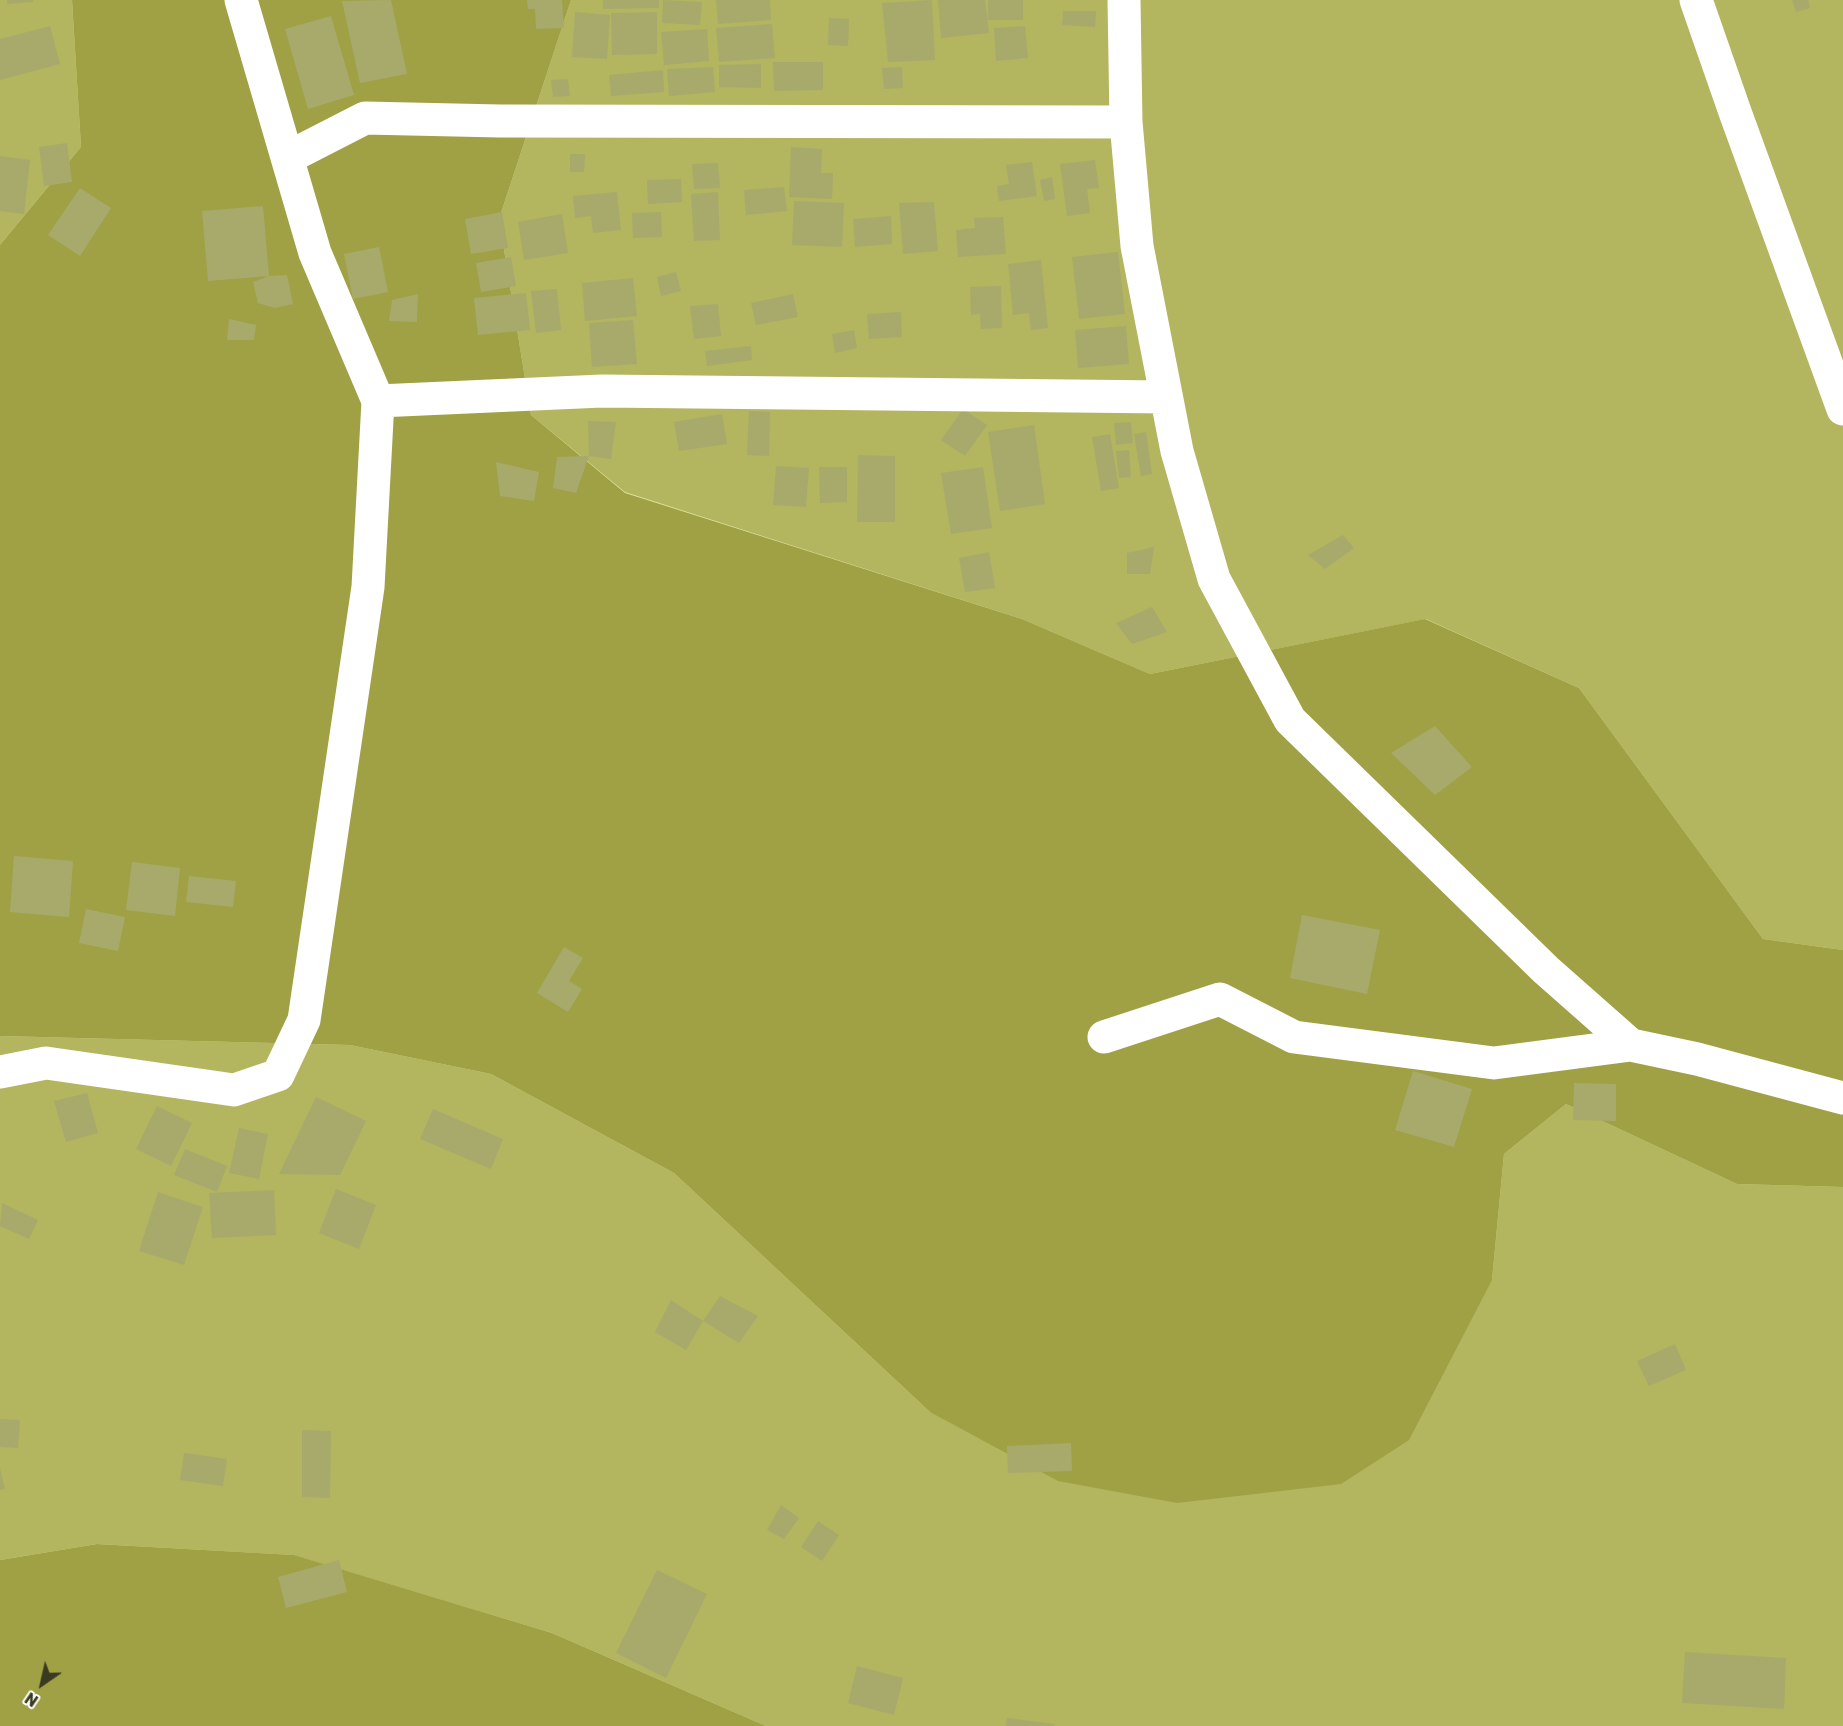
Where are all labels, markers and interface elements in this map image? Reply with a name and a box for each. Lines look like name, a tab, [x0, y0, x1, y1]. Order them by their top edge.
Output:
north arrow	[12, 1654, 72, 1714]
text: N	[22, 1688, 42, 1710]

